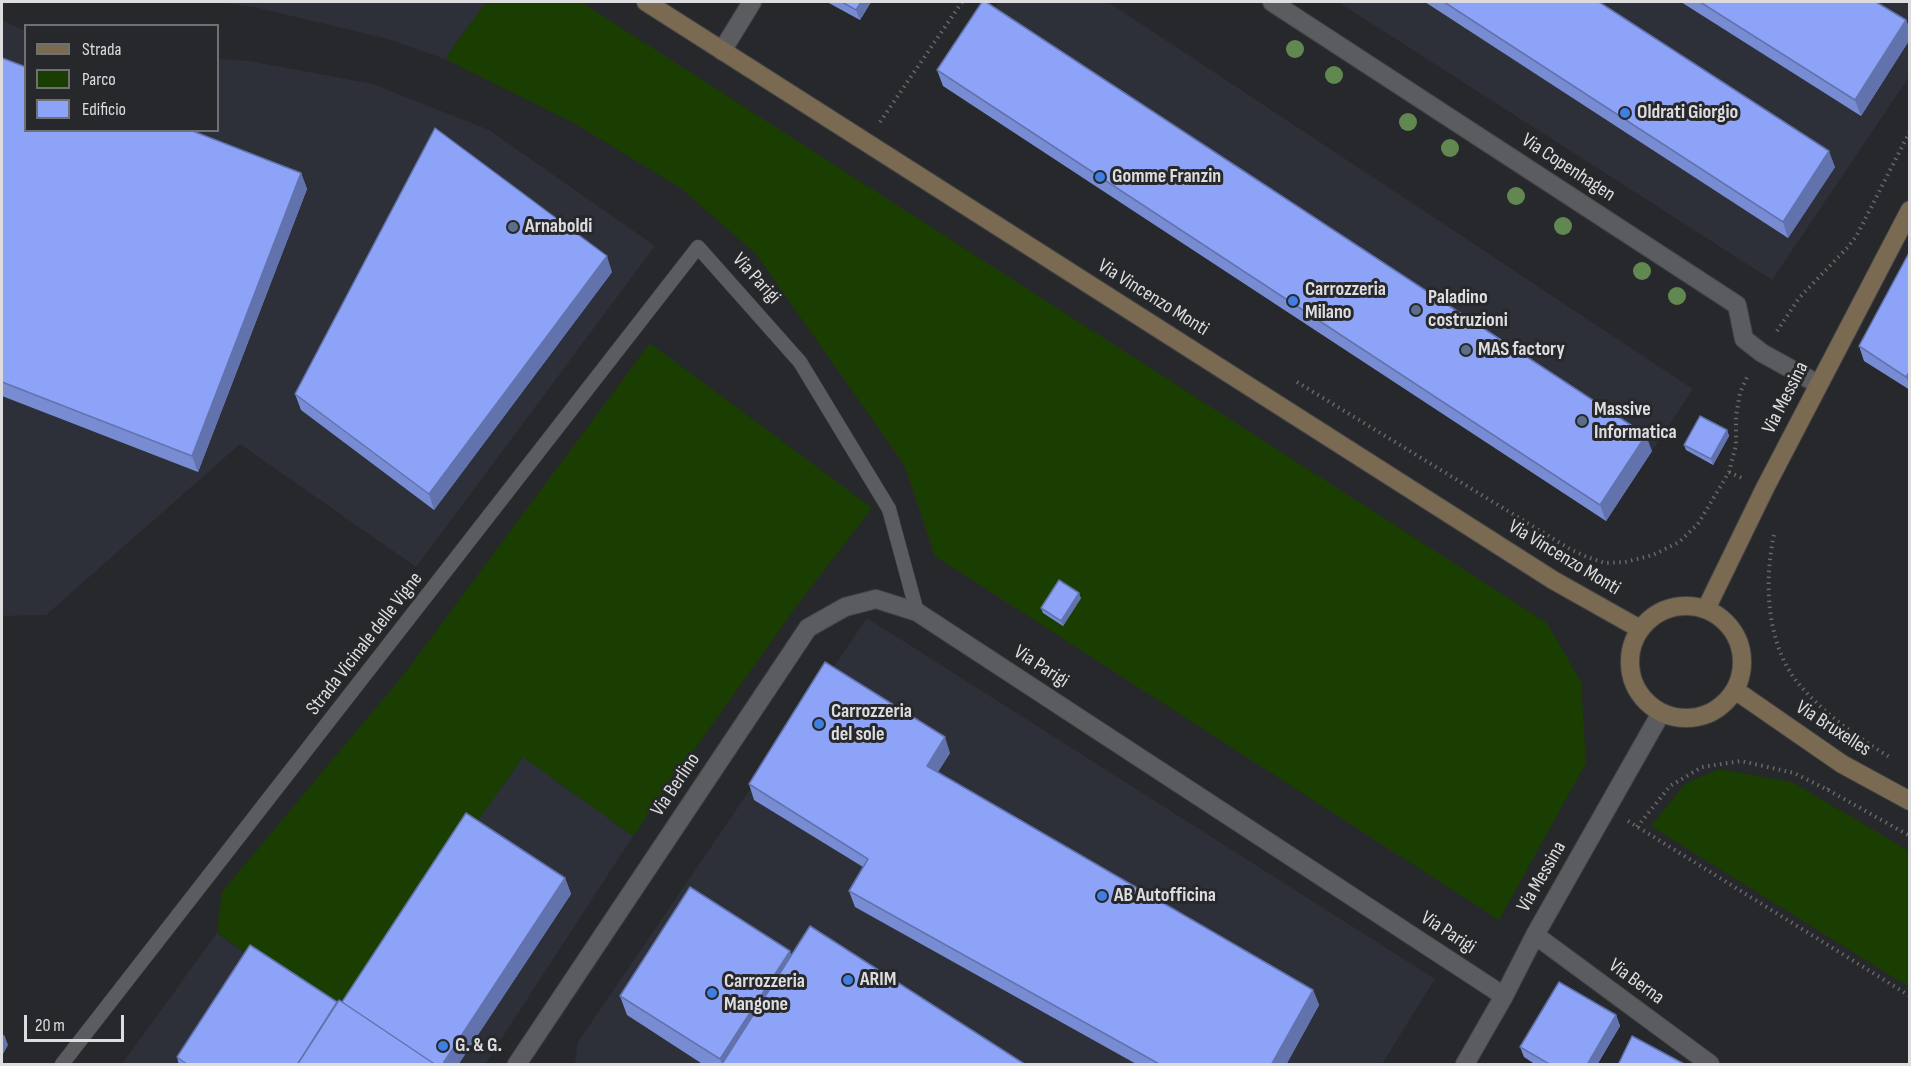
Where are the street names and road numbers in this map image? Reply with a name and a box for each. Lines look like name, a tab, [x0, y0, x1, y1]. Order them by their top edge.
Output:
street label: Via Copenhagen	[1517, 129, 1619, 207]
street label: Via Parigi	[727, 248, 785, 310]
street label: Via Vincenzo Monti	[1093, 254, 1213, 342]
street label: Via Messina	[1758, 358, 1814, 438]
street label: Via Vincenzo Monti	[1504, 515, 1624, 601]
street label: Strada Vicinale delle Vigne	[302, 568, 428, 720]
street label: Via Parigi	[1009, 640, 1073, 694]
street label: Via Bruxelles	[1791, 696, 1875, 762]
street label: Via Berlino	[646, 749, 706, 821]
street label: Via Messina	[1512, 837, 1572, 917]
street label: Via Parigi	[1416, 906, 1480, 960]
street label: Via Berna	[1604, 954, 1668, 1010]

